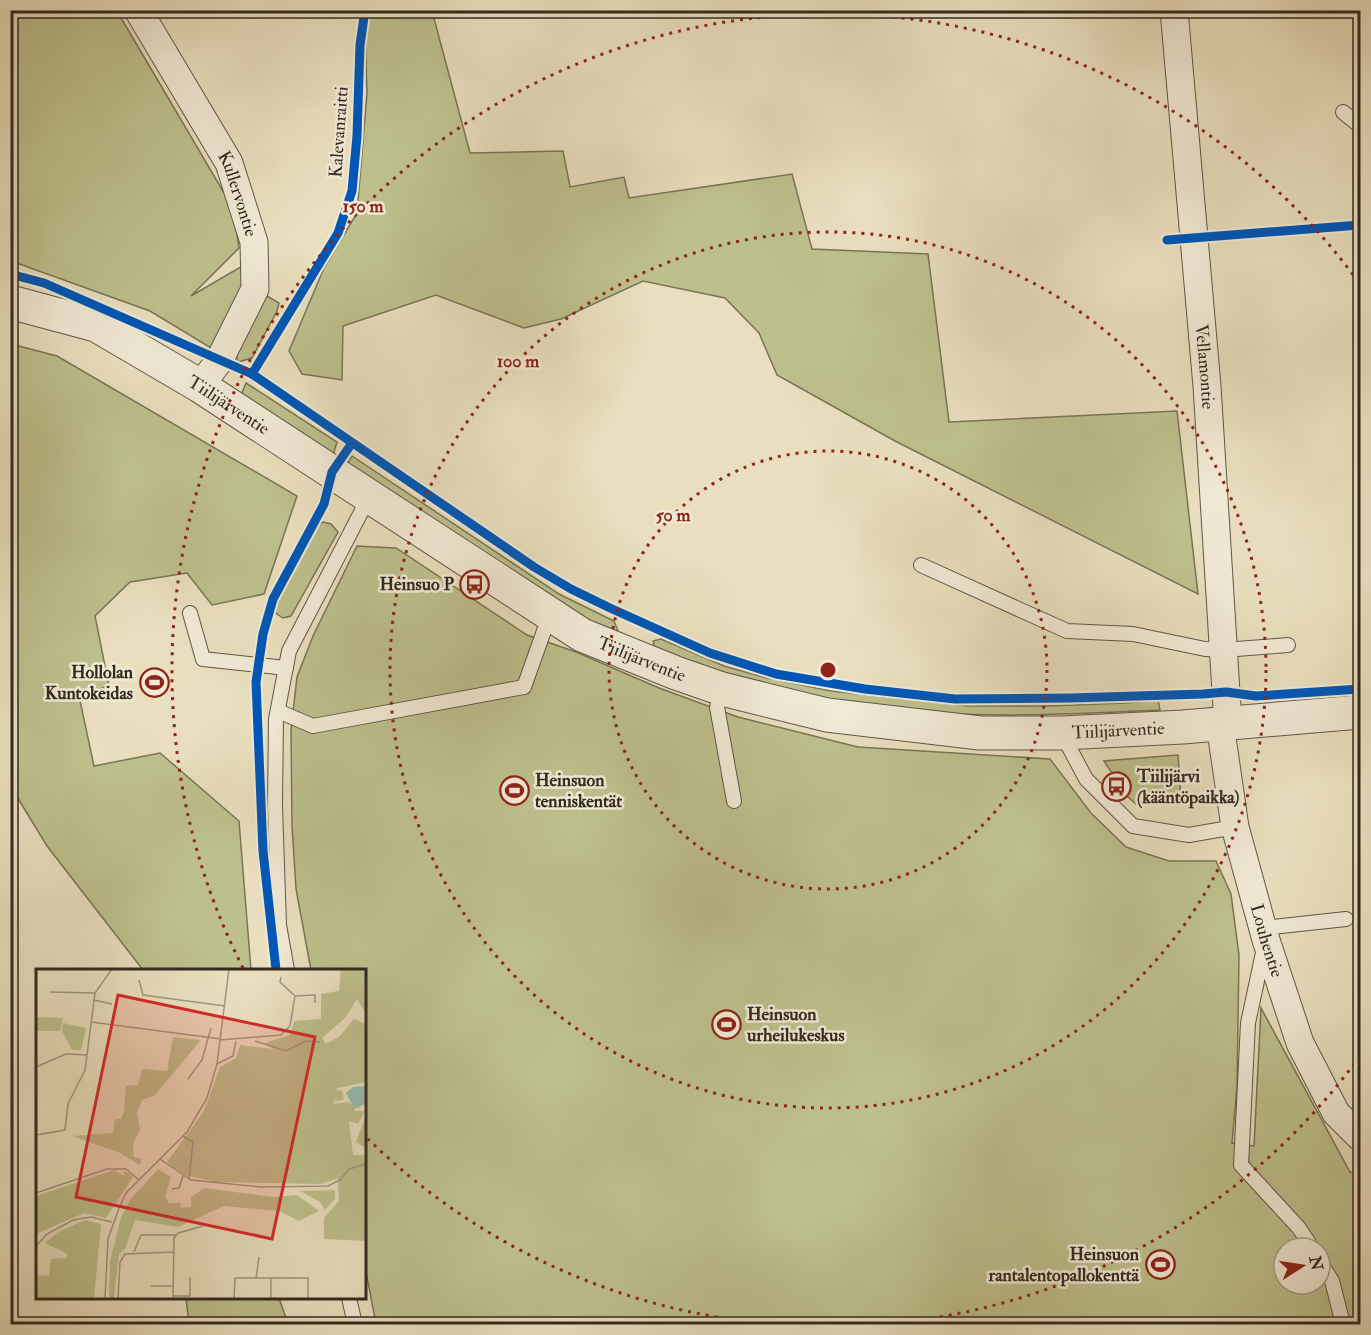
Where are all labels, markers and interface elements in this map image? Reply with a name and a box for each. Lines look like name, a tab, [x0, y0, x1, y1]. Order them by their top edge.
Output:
street label: Kalevanraitti	[324, 85, 354, 179]
street label: Kullervontie	[213, 146, 263, 240]
text: 150 m	[342, 195, 385, 218]
street label: Vellamontie	[1190, 323, 1220, 410]
text: 100 m	[497, 350, 540, 373]
street label: Tiilijärventie	[184, 370, 274, 440]
text: 50 m	[656, 504, 691, 527]
bus stop icon: Heinsuo P	[459, 568, 491, 600]
place label: Heinsuo P	[379, 573, 454, 596]
street label: Tiilijärventie	[594, 631, 689, 687]
centre of rings	[818, 660, 838, 680]
place label: Hollolan Kuntokeidas	[45, 661, 134, 705]
sports icon: Hollolan Kuntokeidas	[138, 666, 170, 698]
street label: Tiilijärventie	[1071, 716, 1166, 744]
place label: Tiilijärvi (kääntöpaikka)	[1136, 765, 1240, 809]
place label: Heinsuon tenniskentät	[535, 769, 622, 813]
bus stop icon: Tiilijärvi (kääntöpaikka)	[1100, 770, 1132, 802]
sports icon: Heinsuon tenniskentät	[498, 774, 530, 806]
street label: Louhentie	[1245, 901, 1289, 981]
inset map	[36, 969, 366, 1299]
place label: Heinsuon urheilukeskus	[746, 1003, 845, 1047]
sports icon: Heinsuon urheilukeskus	[710, 1008, 742, 1040]
north arrow	[1272, 1236, 1332, 1296]
place label: Heinsuon rantalentopallokenttä	[987, 1243, 1140, 1287]
sports icon: Heinsuon rantalentopallokenttä	[1144, 1248, 1176, 1280]
text: N	[1304, 1253, 1327, 1273]

